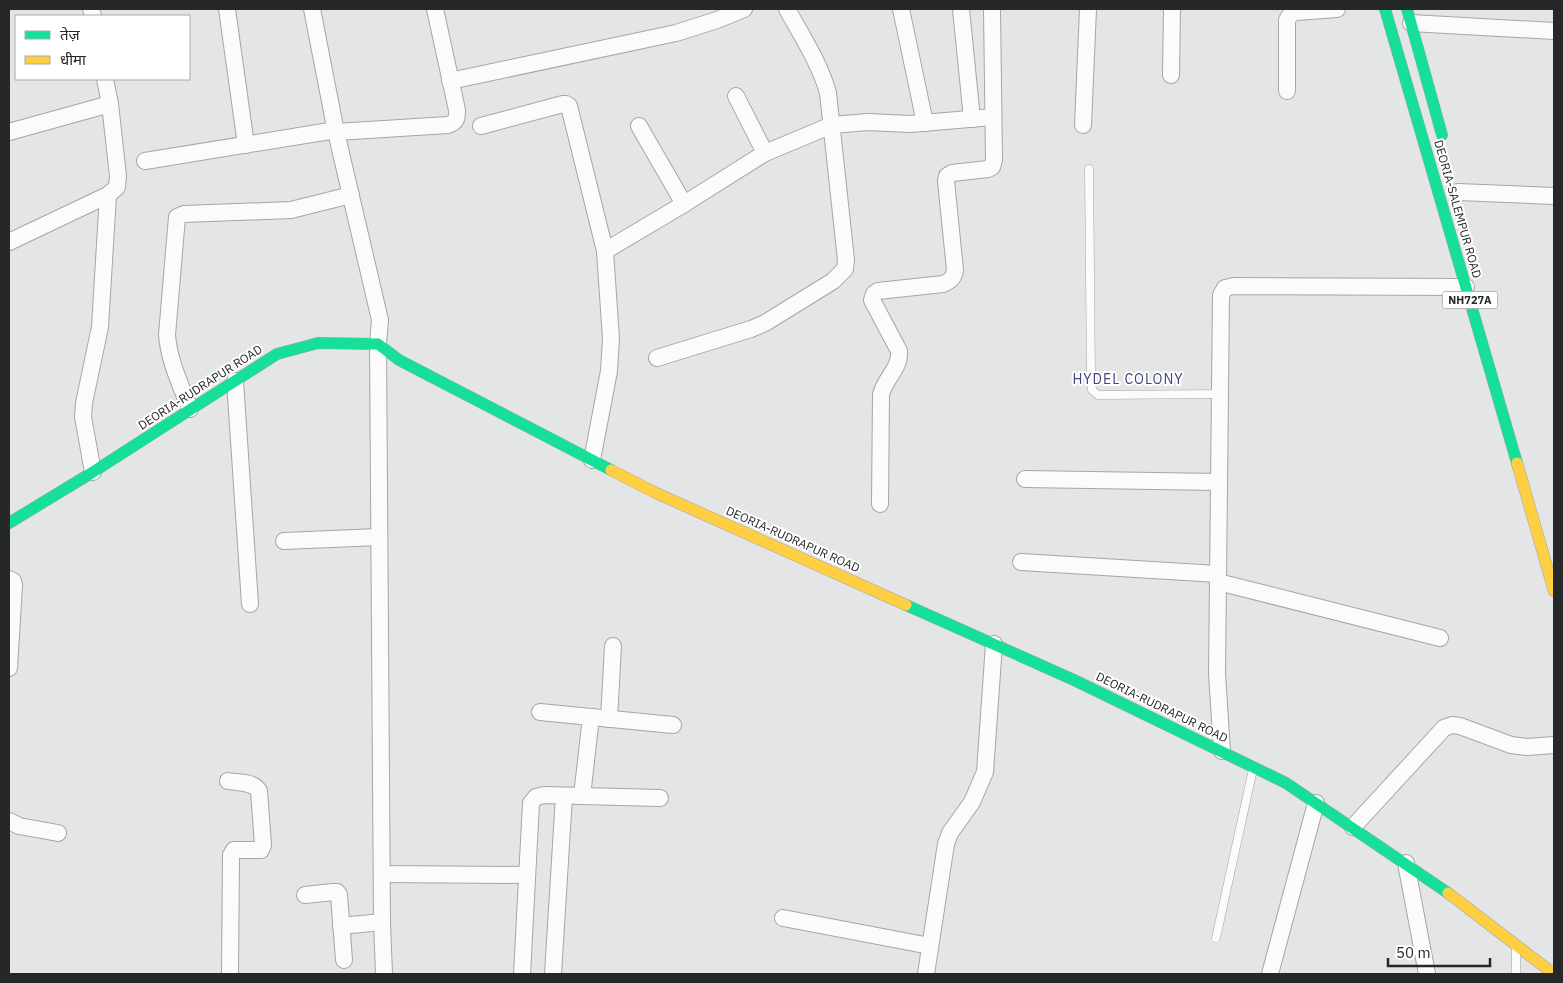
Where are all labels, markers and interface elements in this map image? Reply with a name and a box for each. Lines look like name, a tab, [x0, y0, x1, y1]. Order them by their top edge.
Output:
legend	[15, 15, 190, 80]
text: तेज़	[60, 25, 81, 44]
text: धीमा	[60, 50, 87, 69]
street label: DEORIA-SALEMPUR ROAD	[1431, 138, 1485, 280]
road number: NH727A	[1442, 292, 1498, 308]
street label: DEORIA-RUDRAPUR ROAD	[135, 341, 265, 433]
district label: HYDEL COLONY	[1072, 370, 1184, 388]
street label: DEORIA-RUDRAPUR ROAD	[724, 503, 862, 575]
street label: DEORIA-RUDRAPUR ROAD	[1094, 668, 1230, 746]
scale bar	[1388, 936, 1490, 968]
text: 50 m	[1396, 943, 1431, 962]

